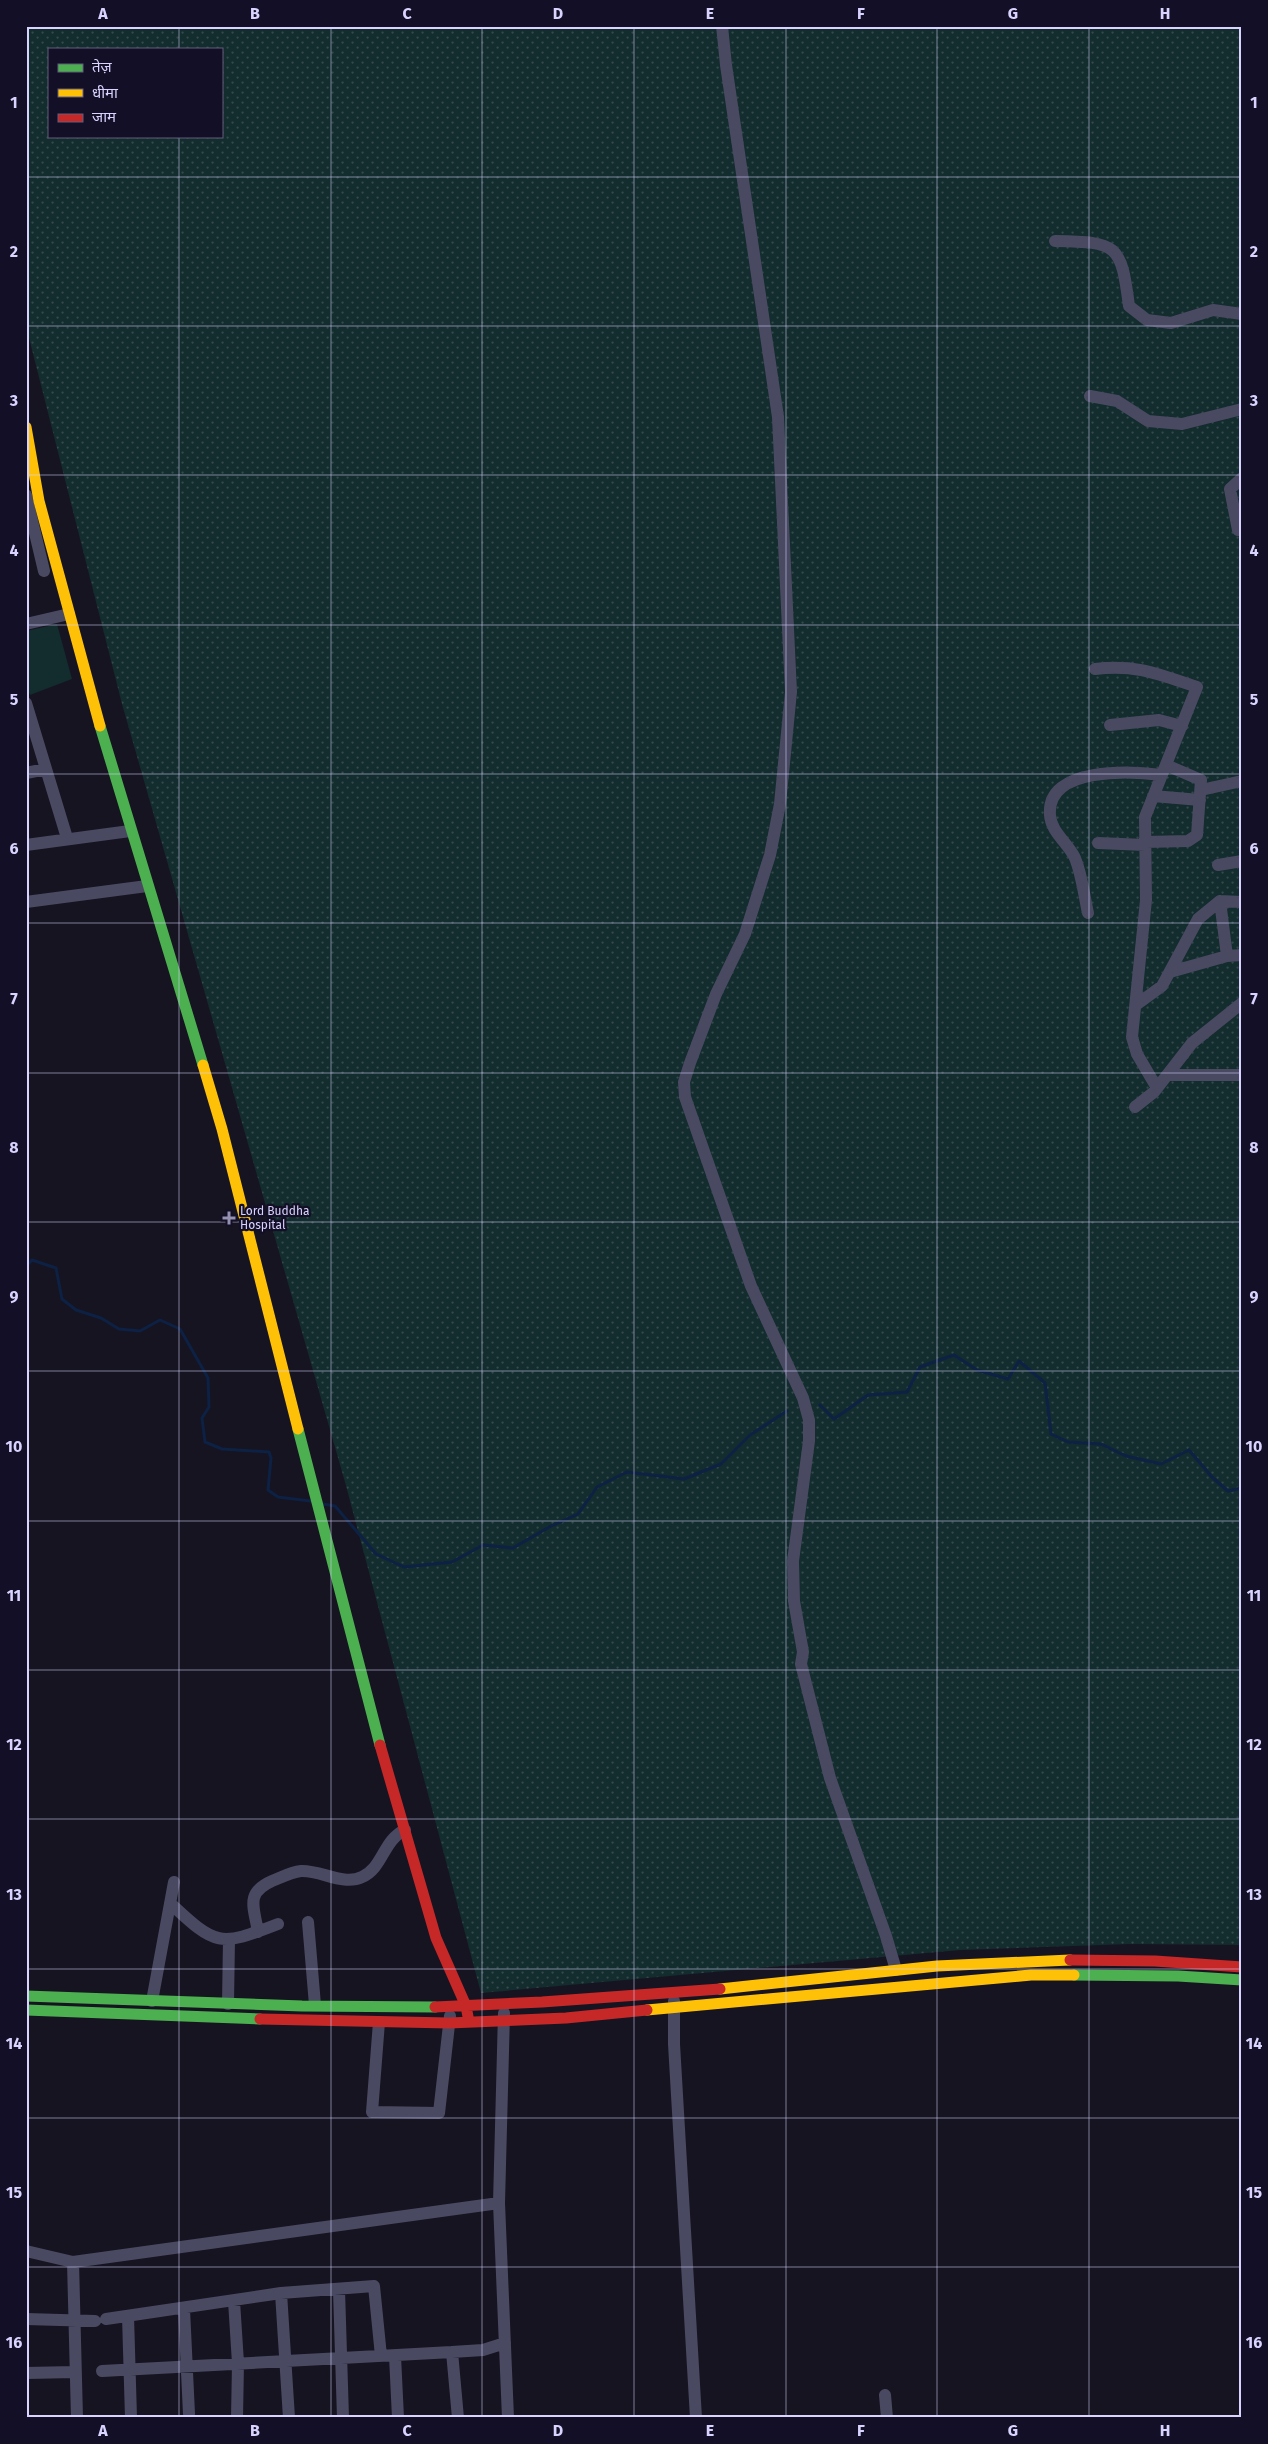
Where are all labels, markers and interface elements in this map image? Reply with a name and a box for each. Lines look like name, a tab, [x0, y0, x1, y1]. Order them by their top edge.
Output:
text: A	[97, 4, 108, 23]
text: B	[250, 4, 260, 23]
text: C	[402, 4, 412, 23]
text: D	[553, 4, 563, 23]
text: E	[706, 4, 714, 23]
text: F	[857, 4, 865, 23]
text: G	[1008, 4, 1018, 23]
text: H	[1160, 4, 1170, 23]
legend	[48, 48, 222, 138]
text: तेज़	[92, 58, 113, 76]
text: धीमा	[92, 84, 119, 102]
text: 1	[10, 93, 18, 112]
text: 1	[1250, 93, 1258, 112]
text: जाम	[92, 108, 117, 126]
text: 2	[10, 242, 18, 261]
text: 2	[1250, 242, 1258, 261]
text: 3	[9, 391, 18, 410]
text: 3	[1249, 391, 1258, 410]
text: 4	[9, 541, 19, 560]
text: 4	[1249, 541, 1259, 560]
text: 5	[10, 690, 19, 709]
text: 5	[1250, 690, 1259, 709]
text: 6	[9, 839, 19, 858]
text: 6	[1249, 839, 1259, 858]
text: 7	[10, 989, 18, 1008]
text: 7	[1250, 989, 1258, 1008]
text: 8	[9, 1138, 19, 1157]
text: 8	[1249, 1138, 1259, 1157]
place label: Lord Buddha Hospital	[240, 1204, 310, 1232]
marker: Lord Buddha Hospital	[222, 1211, 236, 1225]
text: 9	[10, 1287, 19, 1306]
text: 9	[1250, 1287, 1259, 1306]
text: 10	[6, 1437, 22, 1456]
text: 10	[1246, 1437, 1262, 1456]
text: 11	[7, 1586, 21, 1605]
text: 11	[1247, 1586, 1261, 1605]
text: 12	[6, 1735, 22, 1754]
text: 12	[1246, 1735, 1262, 1754]
text: 13	[6, 1885, 22, 1904]
text: 13	[1246, 1885, 1262, 1904]
text: 14	[6, 2034, 22, 2053]
text: 14	[1246, 2034, 1262, 2053]
text: 15	[6, 2183, 22, 2202]
text: 15	[1246, 2183, 1262, 2202]
text: 16	[6, 2333, 22, 2352]
text: 16	[1246, 2333, 1262, 2352]
text: A	[97, 2421, 108, 2440]
text: B	[250, 2421, 260, 2440]
text: C	[402, 2421, 412, 2440]
text: D	[553, 2421, 563, 2440]
text: E	[706, 2421, 714, 2440]
text: F	[857, 2421, 865, 2440]
text: G	[1008, 2421, 1018, 2440]
text: H	[1160, 2421, 1170, 2440]

